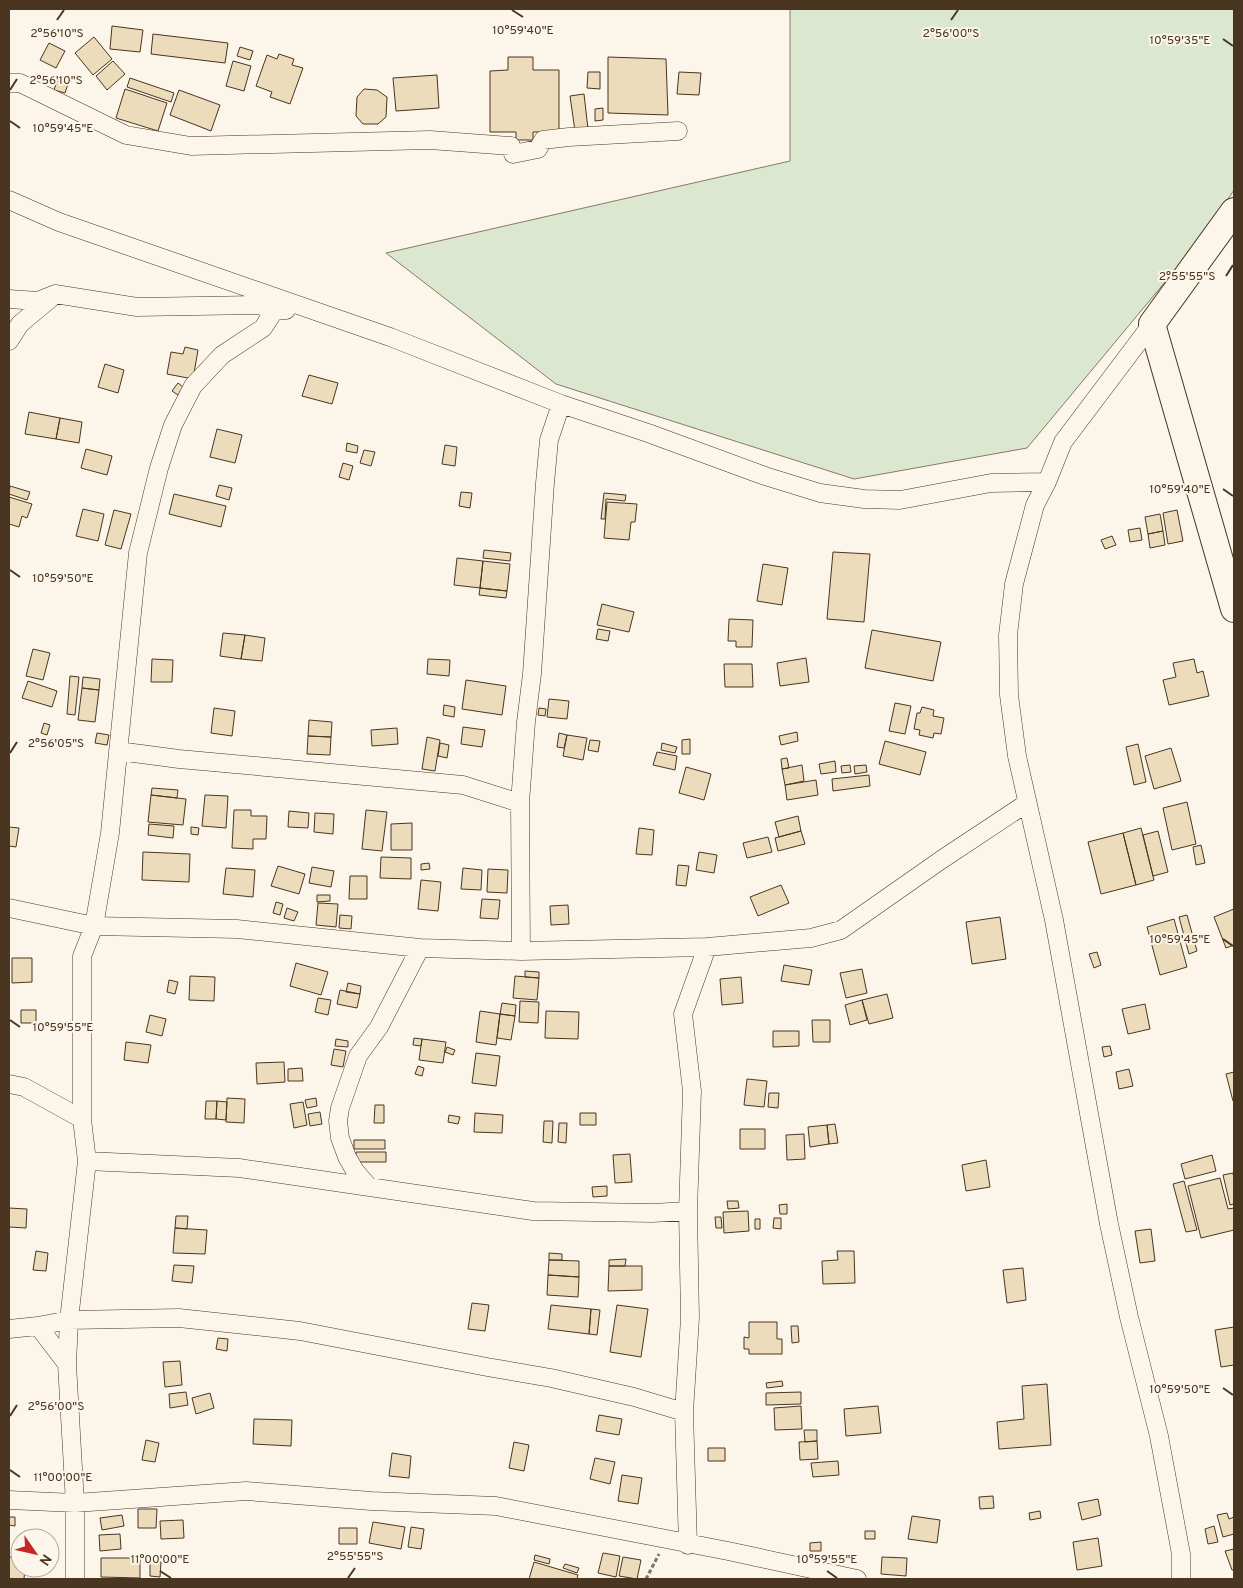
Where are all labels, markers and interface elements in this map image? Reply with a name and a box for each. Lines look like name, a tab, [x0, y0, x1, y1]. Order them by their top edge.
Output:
text: 10°59'40"E	[492, 23, 554, 39]
text: 2°56'10"S	[30, 26, 84, 42]
text: 2°56'00"S	[923, 26, 979, 42]
text: 10°59'35"E	[1150, 33, 1210, 49]
text: 2°56'10"S	[29, 73, 83, 89]
text: 10°59'45"E	[32, 121, 94, 137]
text: 2°55'55"S	[1159, 269, 1215, 285]
text: 10°59'40"E	[1149, 482, 1211, 498]
text: 10°59'50"E	[32, 571, 94, 587]
text: 2°56'05"S	[28, 736, 84, 752]
text: 10°59'45"E	[1149, 932, 1211, 948]
text: 10°59'55"E	[32, 1020, 94, 1036]
text: 10°59'50"E	[1149, 1382, 1211, 1398]
text: 2°56'00"S	[28, 1399, 84, 1415]
text: 11°00'00"E	[33, 1470, 93, 1486]
north arrow	[10, 1528, 60, 1578]
text: 2°55'55"S	[327, 1549, 383, 1565]
text: N	[35, 1551, 54, 1568]
text: 11°00'00"E	[130, 1552, 190, 1568]
text: 10°59'55"E	[796, 1552, 858, 1568]

